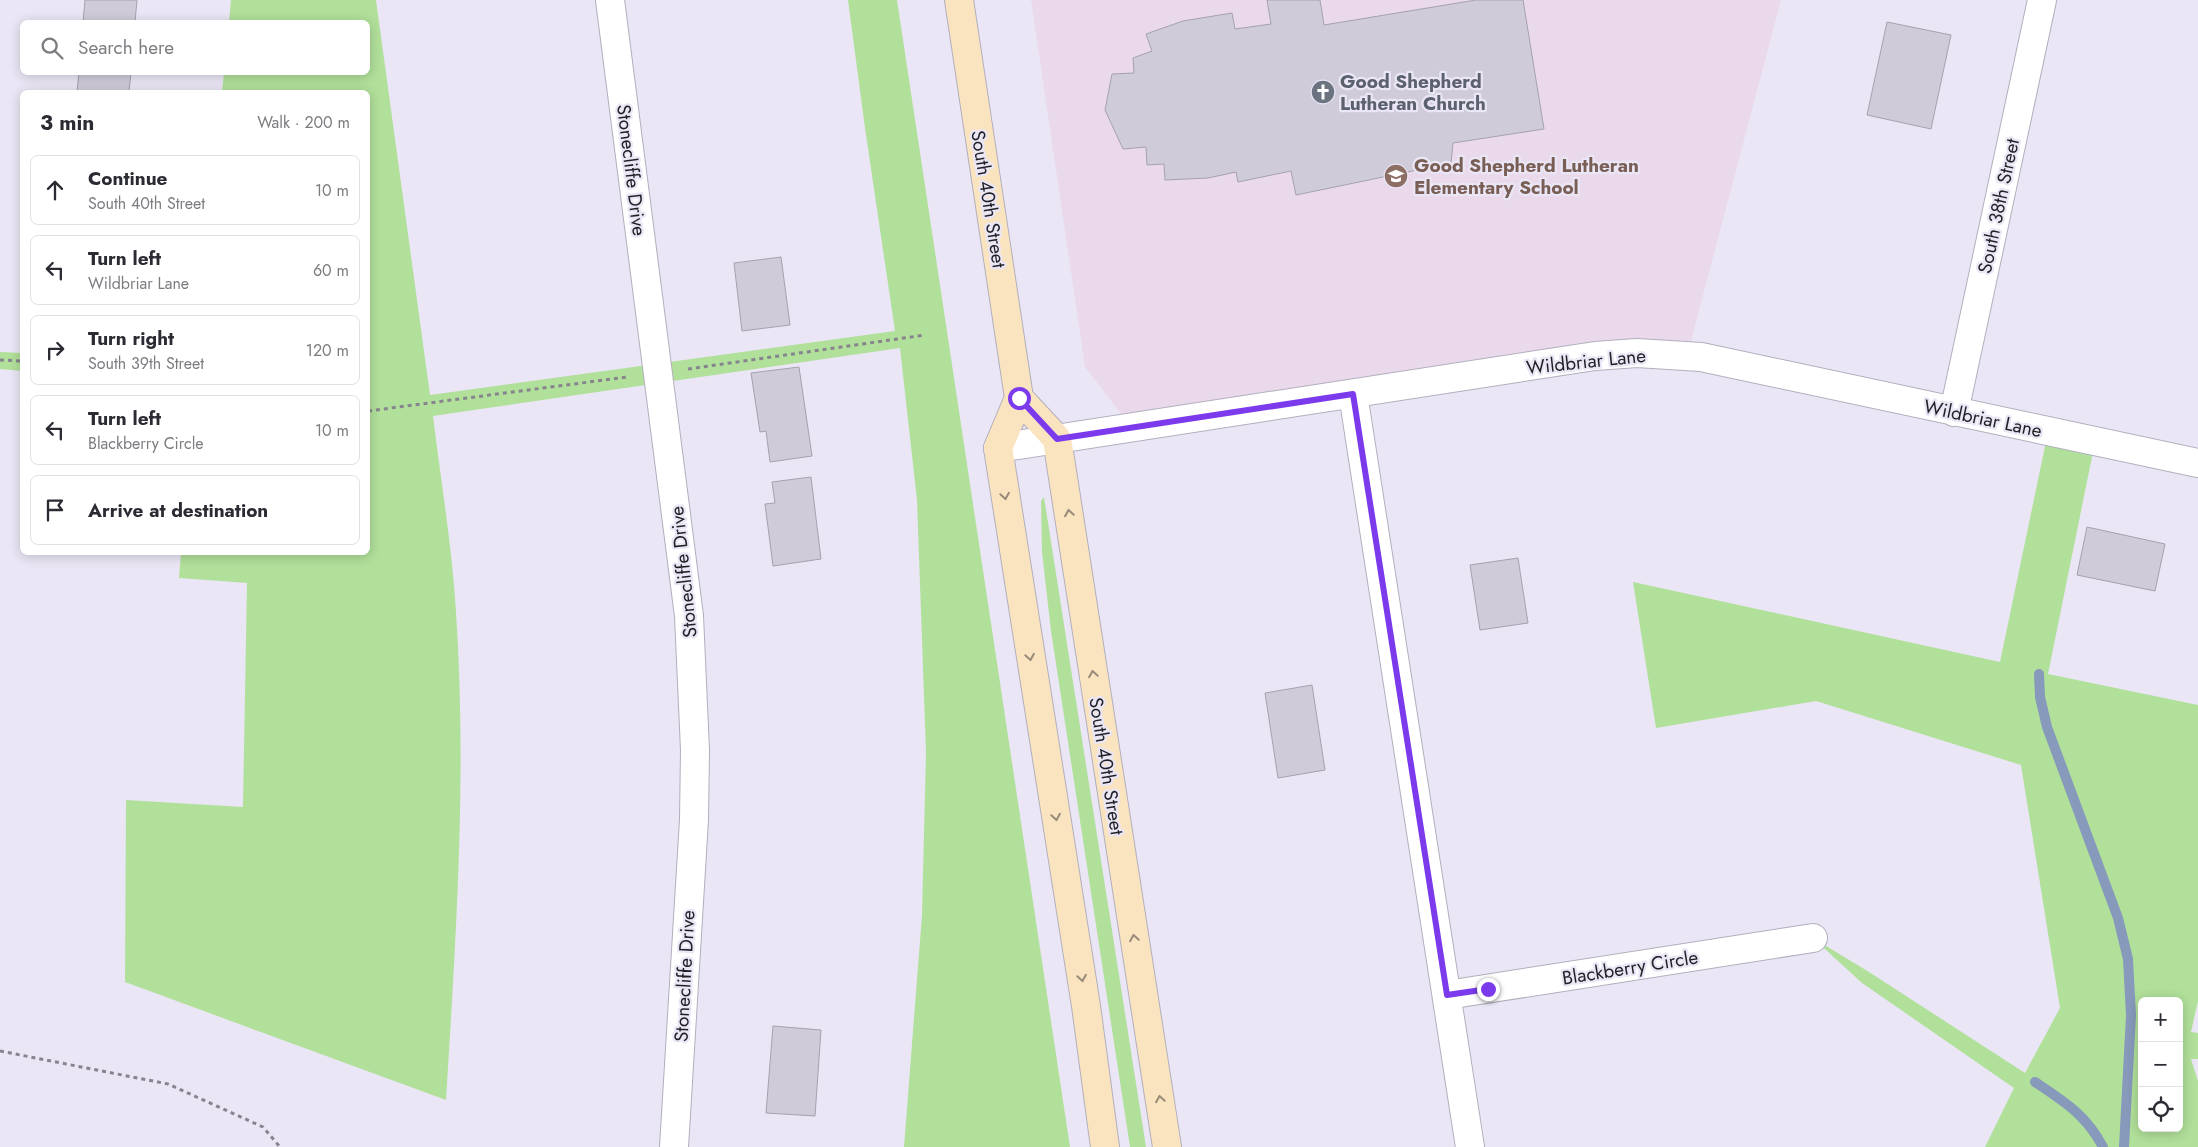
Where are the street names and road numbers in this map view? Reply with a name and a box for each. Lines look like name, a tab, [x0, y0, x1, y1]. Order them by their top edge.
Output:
street label: Stonecliffe Drive	[610, 103, 653, 237]
street label: South 40th Street	[964, 128, 1013, 270]
street label: South 38th Street	[1971, 136, 2026, 276]
street label: Wildbriar Lane	[1525, 342, 1647, 381]
street label: Wildbriar Lane	[1921, 393, 2045, 444]
street label: Stonecliffe Drive	[663, 505, 704, 639]
street label: South 40th Street	[1082, 695, 1131, 837]
street label: Stonecliffe Drive	[668, 909, 701, 1043]
street label: Blackberry Circle	[1560, 943, 1700, 992]

